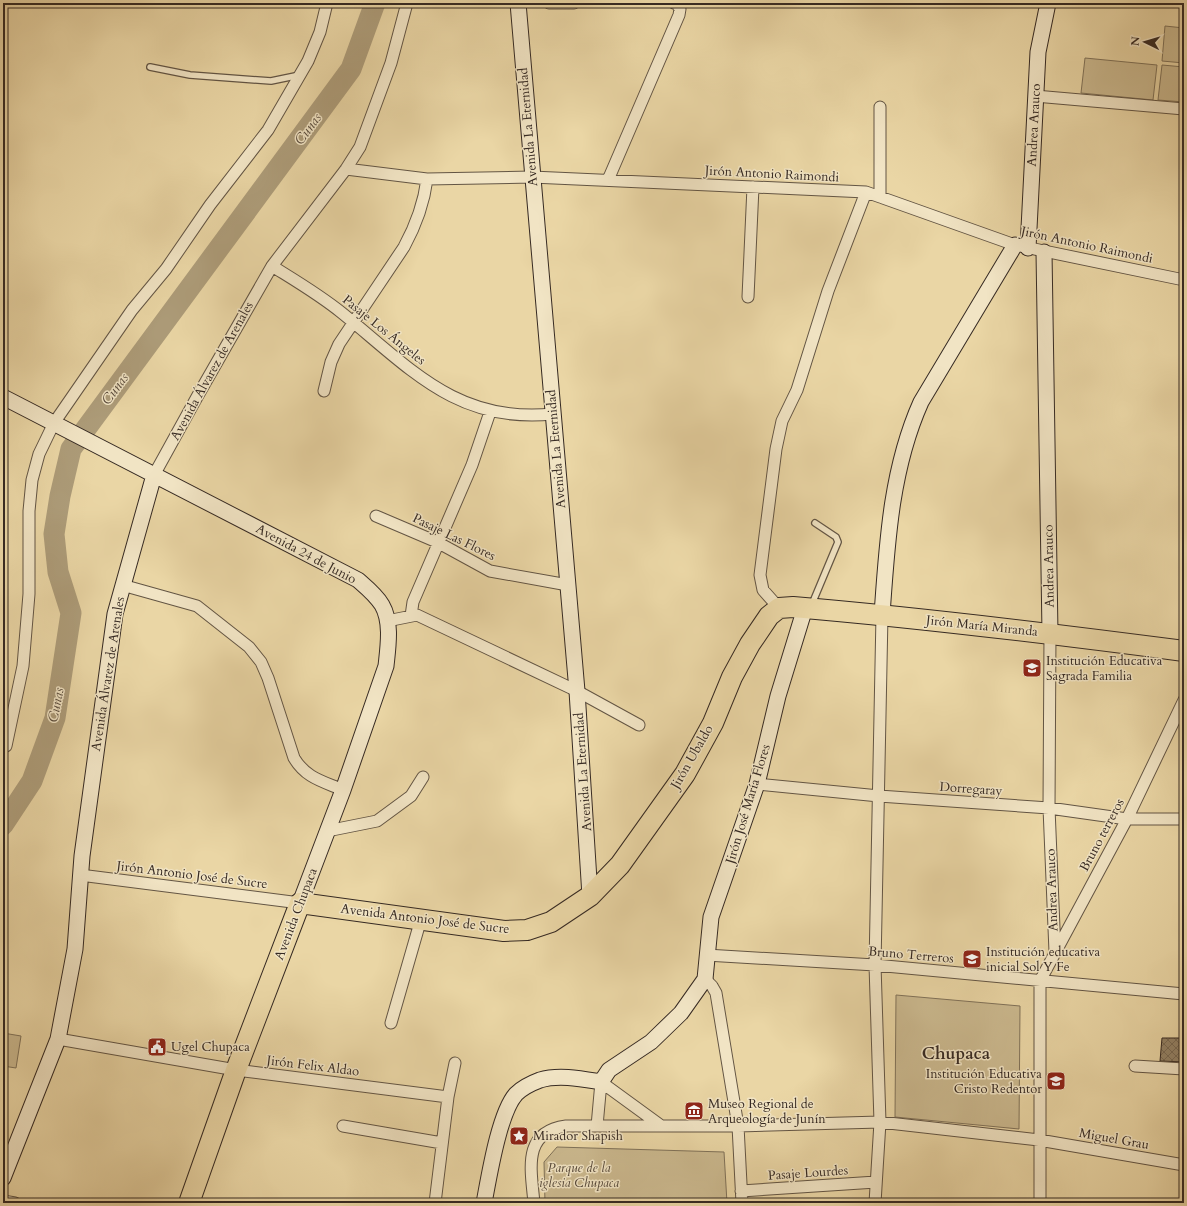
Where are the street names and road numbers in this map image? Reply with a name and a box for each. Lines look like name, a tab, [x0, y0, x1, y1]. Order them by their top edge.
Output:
street label: Avenida La Eternidad	[514, 67, 542, 187]
street label: Andrea Arauco	[1023, 83, 1045, 167]
street label: Jirón Antonio Raimondi	[702, 161, 840, 187]
street label: Jirón Antonio Raimondi	[1017, 222, 1155, 268]
street label: Pasaje Los Ángeles	[339, 291, 429, 369]
street label: Avenida Álvarez de Arenales	[166, 298, 258, 444]
street label: Avenida La Eternidad	[542, 389, 570, 509]
street label: Pasaje Las Flores	[409, 509, 499, 565]
street label: Avenida 24 de Junio	[253, 520, 359, 588]
street label: Andrea Arauco	[1039, 524, 1059, 608]
street label: Avenida Álvarez de Arenales	[87, 595, 129, 753]
street label: Jirón María Miranda	[923, 611, 1039, 641]
street label: Avenida La Eternidad	[570, 712, 596, 832]
street label: Jirón Ubaldo	[665, 722, 718, 794]
street label: Jirón José María Flores	[721, 742, 775, 868]
street label: Dorregaray	[939, 778, 1003, 800]
street label: Bruno terreros	[1075, 795, 1129, 875]
street label: Andrea Arauco	[1042, 848, 1062, 932]
street label: Jirón Antonio José de Sucre	[114, 857, 268, 893]
street label: Avenida Chupaca	[270, 865, 322, 963]
street label: Avenida Antonio José de Sucre	[340, 900, 510, 938]
street label: Bruno Terreros	[868, 942, 954, 968]
street label: Jirón Felix Aldao	[264, 1051, 360, 1081]
street label: Miguel Grau	[1078, 1124, 1150, 1154]
street label: Pasaje Lourdes	[767, 1161, 849, 1185]

